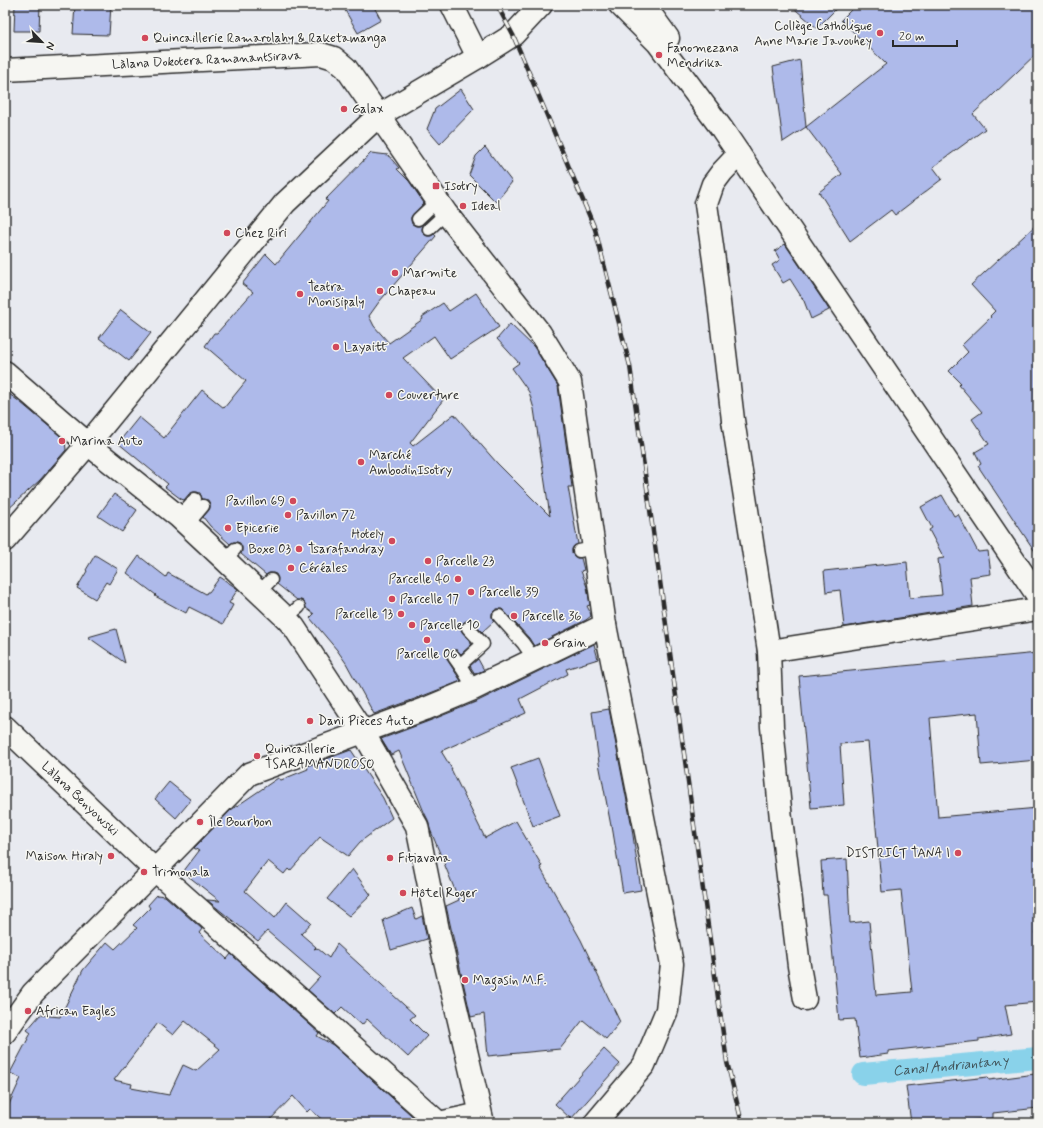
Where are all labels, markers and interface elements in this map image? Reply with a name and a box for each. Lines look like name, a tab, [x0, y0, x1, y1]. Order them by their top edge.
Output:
place label: Collège Catholique Anne Marie Javouhey	[754, 18, 872, 50]
north arrow	[22, 22, 62, 62]
scale bar	[893, 22, 957, 48]
marker: Collège Catholique Anne Marie Javouhey	[875, 28, 885, 38]
text: 20 m	[899, 29, 925, 45]
place label: Quincaillerie Ramarolahy & Raketamanga	[153, 30, 387, 48]
marker: Quincaillerie Ramarolahy & Raketamanga	[140, 33, 150, 43]
text: N	[42, 40, 58, 52]
place label: Fanomezana Mendrika	[667, 40, 739, 72]
street label: Làlana Dokotera Ramanantsirava	[112, 46, 302, 73]
marker: Fanomezana Mendrika	[654, 50, 664, 60]
place label: Galax	[352, 101, 383, 118]
marker: Galax	[339, 104, 349, 114]
place label: Isotry	[444, 178, 478, 195]
marker: Isotry	[431, 181, 441, 191]
place label: Ideal	[471, 198, 501, 215]
marker: Ideal	[458, 201, 468, 211]
place label: Chez Riri	[235, 225, 287, 242]
marker: Chez Riri	[222, 228, 232, 238]
place label: Marmite	[403, 265, 457, 282]
marker: Marmite	[390, 268, 400, 278]
place label: Teatra Monisipaly	[308, 279, 365, 311]
place label: Chapeau	[388, 283, 436, 300]
marker: Chapeau	[375, 286, 385, 296]
marker: Teatra Monisipaly	[295, 289, 305, 299]
place label: Layaitt	[344, 339, 389, 356]
marker: Layaitt	[331, 342, 341, 352]
place label: Couverture	[397, 387, 459, 404]
marker: Couverture	[384, 390, 394, 400]
place label: Marina Auto	[70, 433, 143, 450]
marker: Marina Auto	[57, 436, 67, 446]
place label: Marché AmbodinIsotry	[369, 447, 452, 479]
marker: Marché AmbodinIsotry	[356, 457, 366, 467]
place label: Pavillon 69	[226, 493, 285, 510]
marker: Pavillon 69	[288, 496, 298, 506]
place label: Pavillon 72	[296, 507, 356, 524]
marker: Pavillon 72	[283, 510, 293, 520]
place label: Epicerie	[236, 520, 279, 537]
marker: Epicerie	[223, 523, 233, 533]
place label: Hotely Tsarafandray	[308, 526, 384, 558]
marker: Hotely Tsarafandray	[387, 536, 397, 546]
place label: Boxe 03	[248, 541, 291, 558]
marker: Boxe 03	[294, 544, 304, 554]
place label: Parcelle 23	[436, 553, 495, 570]
marker: Parcelle 23	[423, 556, 433, 566]
place label: Céréales	[299, 560, 347, 577]
marker: Céréales	[286, 563, 296, 573]
place label: Parcelle 40	[389, 571, 450, 588]
marker: Parcelle 40	[453, 574, 463, 584]
place label: Parcelle 39	[479, 584, 539, 601]
marker: Parcelle 39	[466, 587, 476, 597]
place label: Parcelle 17	[400, 591, 459, 608]
marker: Parcelle 17	[387, 594, 397, 604]
place label: Parcelle 13	[335, 606, 393, 623]
place label: Parcelle 36	[522, 608, 582, 625]
marker: Parcelle 13	[396, 609, 406, 619]
marker: Parcelle 36	[509, 611, 519, 621]
place label: Parcelle 10	[420, 617, 480, 634]
marker: Parcelle 10	[407, 620, 417, 630]
marker: Parcelle 06	[422, 635, 432, 645]
place label: Grain	[553, 635, 587, 652]
marker: Grain	[540, 638, 550, 648]
place label: Parcelle 06	[397, 646, 457, 663]
place label: Dani Pièces Auto	[318, 713, 414, 730]
marker: Dani Pièces Auto	[305, 716, 315, 726]
place label: Quincaillerie TSARAMANDROSO	[265, 741, 375, 773]
marker: Quincaillerie TSARAMANDROSO	[252, 751, 262, 761]
street label: Làlana Benyowski	[38, 758, 123, 840]
place label: Île Bourbon	[208, 814, 272, 831]
marker: Île Bourbon	[195, 817, 205, 827]
place label: DISTRICT TANA I	[846, 845, 950, 862]
place label: Maison Hiraly	[26, 848, 103, 865]
marker: DISTRICT TANA I	[953, 848, 963, 858]
place label: Fitiavana	[398, 850, 451, 867]
marker: Maison Hiraly	[106, 851, 116, 861]
marker: Fitiavana	[385, 853, 395, 863]
place label: Trimonala	[152, 864, 210, 881]
marker: Trimonala	[139, 867, 149, 877]
place label: Hôtel Roger	[411, 885, 478, 902]
marker: Hôtel Roger	[398, 888, 408, 898]
place label: Magasin M.F.	[473, 972, 547, 991]
marker: Magasin M.F.	[460, 975, 470, 985]
place label: African Eagles	[36, 1003, 116, 1020]
marker: African Eagles	[23, 1006, 33, 1016]
water label: Canal Andriantany	[892, 1052, 1010, 1080]

